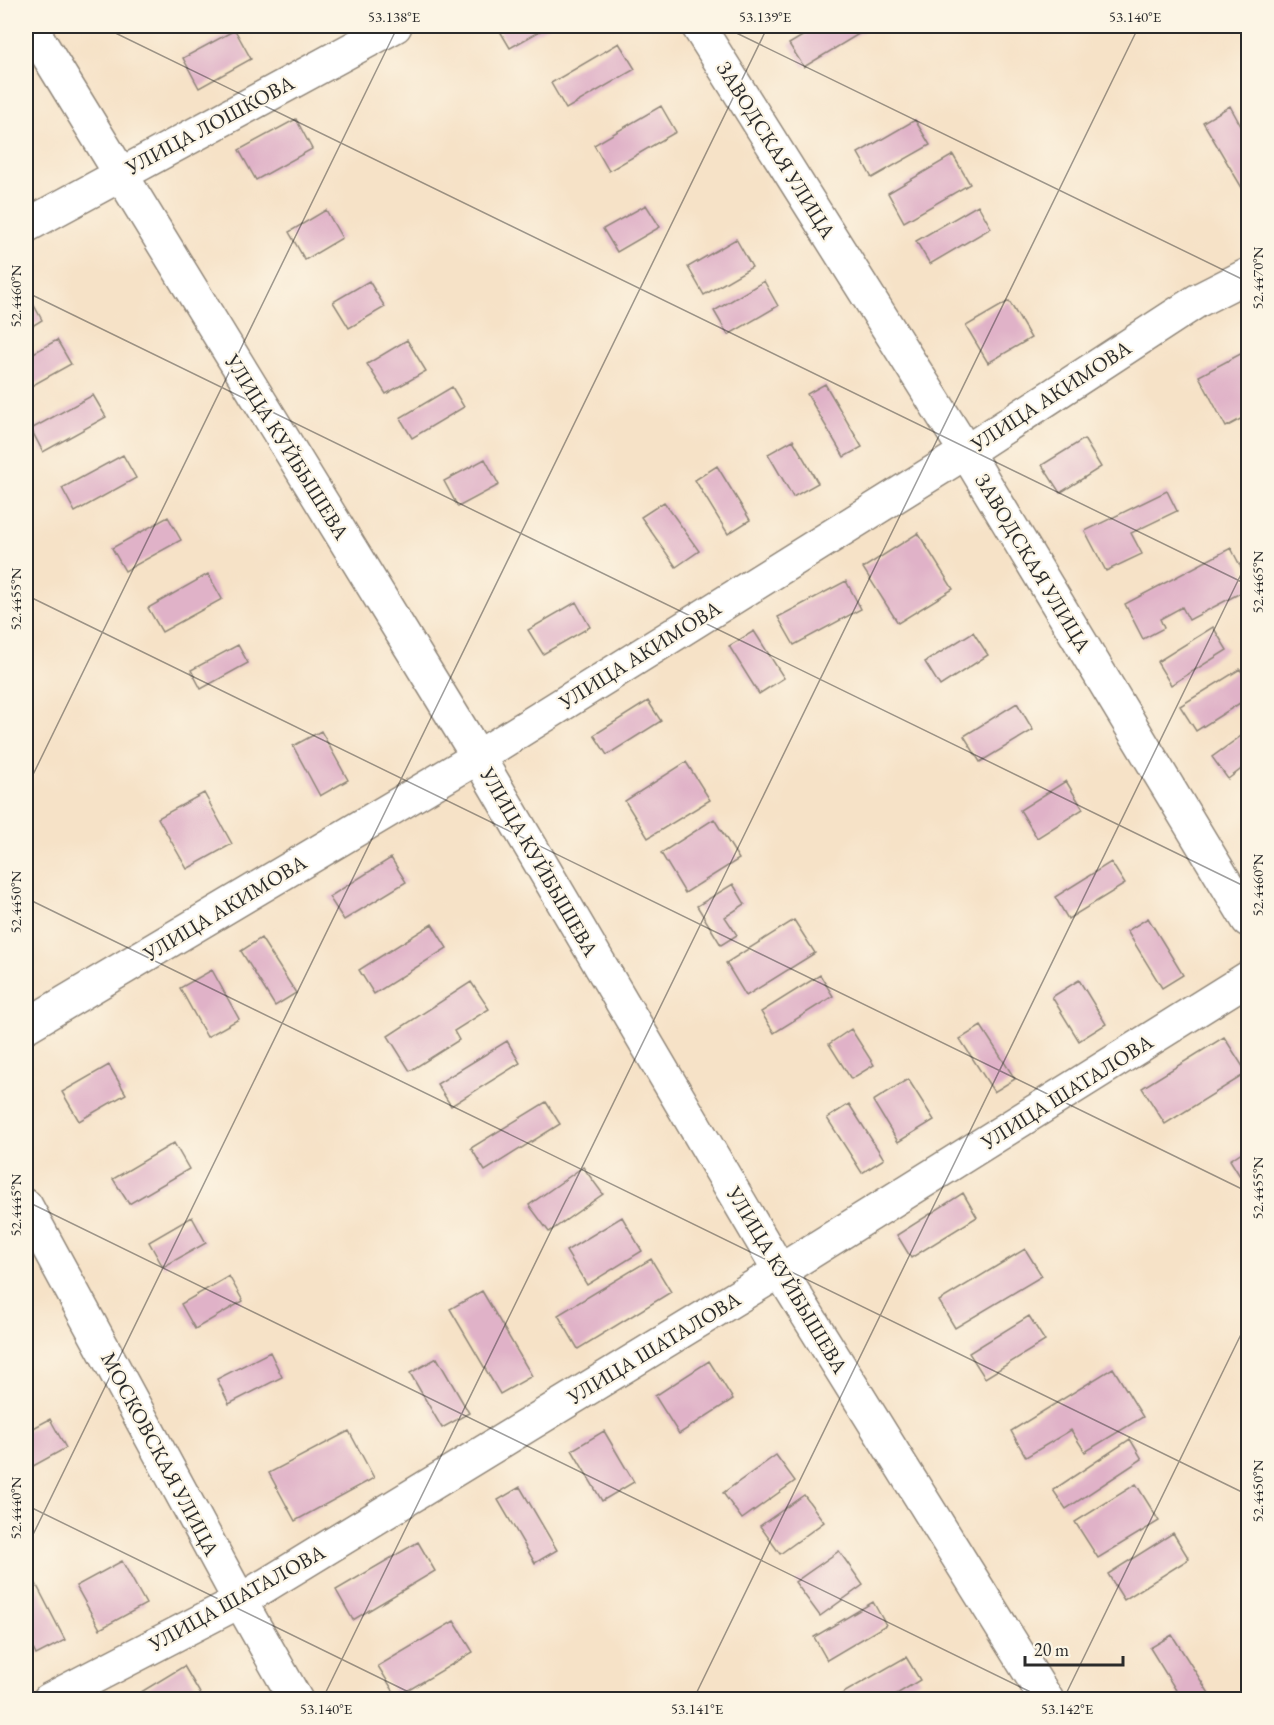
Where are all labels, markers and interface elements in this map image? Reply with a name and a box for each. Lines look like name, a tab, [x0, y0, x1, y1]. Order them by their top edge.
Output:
text: 53.138°E	[368, 7, 421, 26]
text: 53.139°E	[739, 7, 792, 26]
text: 53.140°E	[1109, 7, 1162, 26]
street label: ЗАВОДСКАЯ УЛИЦА	[711, 56, 842, 244]
street label: УЛИЦА ЛОШКОВА	[120, 68, 299, 181]
text: 52.4470°N	[1248, 246, 1267, 309]
text: 52.4460°N	[6, 264, 25, 327]
street label: УЛИЦА АКИМОВА	[965, 333, 1136, 458]
street label: УЛИЦА КУЙБЫШЕВА	[219, 348, 356, 545]
street label: ЗАВОДСКАЯ УЛИЦА	[969, 468, 1098, 658]
text: 52.4465°N	[1248, 550, 1267, 613]
text: 52.4455°N	[6, 567, 25, 630]
street label: УЛИЦА АКИМОВА	[553, 594, 726, 716]
street label: УЛИЦА КУЙБЫШЕВА	[474, 761, 605, 962]
street label: УЛИЦА АКИМОВА	[137, 848, 312, 968]
text: 52.4460°N	[1248, 853, 1267, 916]
text: 52.4450°N	[6, 870, 25, 933]
street label: УЛИЦА ШАТАЛОВА	[975, 1028, 1158, 1156]
text: 52.4455°N	[1248, 1156, 1267, 1219]
text: 52.4445°N	[6, 1173, 25, 1236]
street label: УЛИЦА КУЙБЫШЕВА	[720, 1180, 854, 1379]
street label: УЛИЦА ШАТАЛОВА	[561, 1285, 746, 1411]
street label: МОСКОВСКАЯ УЛИЦА	[95, 1347, 226, 1561]
text: 52.4450°N	[1248, 1459, 1267, 1522]
text: 52.4440°N	[6, 1476, 25, 1539]
street label: УЛИЦА ШАТАЛОВА	[143, 1538, 330, 1658]
scale bar	[1025, 1629, 1122, 1667]
text: 20 m	[1034, 1638, 1069, 1661]
text: 53.140°E	[300, 1699, 353, 1718]
text: 53.141°E	[671, 1699, 724, 1718]
text: 53.142°E	[1041, 1699, 1094, 1718]

